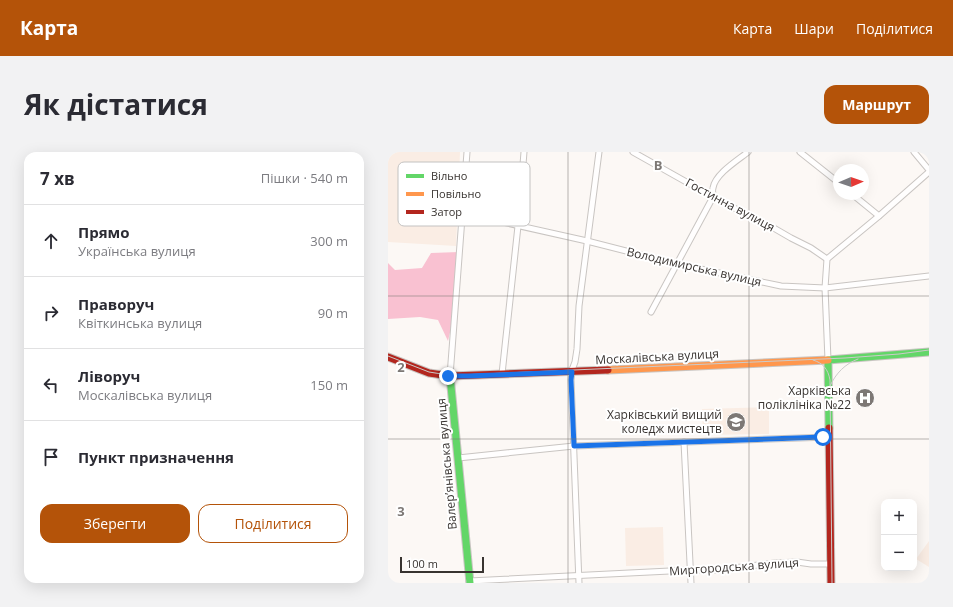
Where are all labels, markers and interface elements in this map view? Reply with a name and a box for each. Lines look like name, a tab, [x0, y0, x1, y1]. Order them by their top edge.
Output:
text: Карта	[20, 15, 78, 41]
text: Карта	[733, 19, 772, 38]
text: Шари	[794, 19, 834, 38]
text: Поділитися	[856, 19, 933, 38]
text: Як дістатися	[24, 85, 208, 123]
button: Маршрут	[824, 85, 929, 124]
text: B	[654, 156, 663, 174]
legend	[398, 162, 530, 226]
north arrow	[833, 164, 869, 200]
text: 7 хв	[40, 167, 75, 190]
text: Вільно	[431, 168, 468, 183]
text: Пішки · 540 m	[261, 169, 348, 187]
street label: Гостинна вулиця	[683, 174, 778, 235]
text: Повільно	[431, 186, 481, 201]
text: Затор	[431, 204, 462, 219]
text: Прямо	[78, 222, 130, 242]
icon: ahead	[40, 230, 62, 252]
text: 300 m	[310, 232, 348, 250]
text: Українська вулиця	[78, 242, 196, 260]
street label: Володимирська вулиця	[625, 243, 763, 290]
text: Праворуч	[78, 294, 154, 314]
icon: right	[40, 302, 62, 324]
text: 90 m	[318, 304, 348, 322]
text: Квіткинська вулиця	[78, 314, 202, 332]
street label: Москалівська вулиця	[595, 345, 719, 368]
text: 2	[397, 358, 405, 376]
text: Ліворуч	[78, 366, 140, 386]
route end	[439, 367, 457, 385]
icon: left	[40, 374, 62, 396]
text: 150 m	[310, 376, 348, 394]
place label: Харківська поліклініка №22	[758, 382, 851, 413]
text: Москалівська вулиця	[78, 386, 212, 404]
hospital icon: Харківська поліклініка №22	[854, 387, 876, 409]
street label: Валер’янівська вулиця	[432, 398, 461, 531]
place label: Харківський вищий коледж мистецтв	[607, 406, 722, 437]
school or university icon: Харківський вищий коледж мистецтв	[725, 411, 747, 433]
route start	[814, 428, 832, 446]
icon: arrive	[40, 446, 62, 468]
text: Пункт призначення	[78, 447, 234, 467]
map controls	[881, 499, 917, 571]
button: +	[881, 499, 917, 535]
text: 3	[397, 502, 405, 520]
button: Зберегти	[40, 504, 190, 543]
button: Поділитися	[198, 504, 348, 543]
button: −	[881, 535, 917, 571]
street label: Миргородська вулиця	[669, 553, 799, 580]
scale bar	[400, 555, 484, 574]
text: 100 m	[406, 556, 438, 571]

